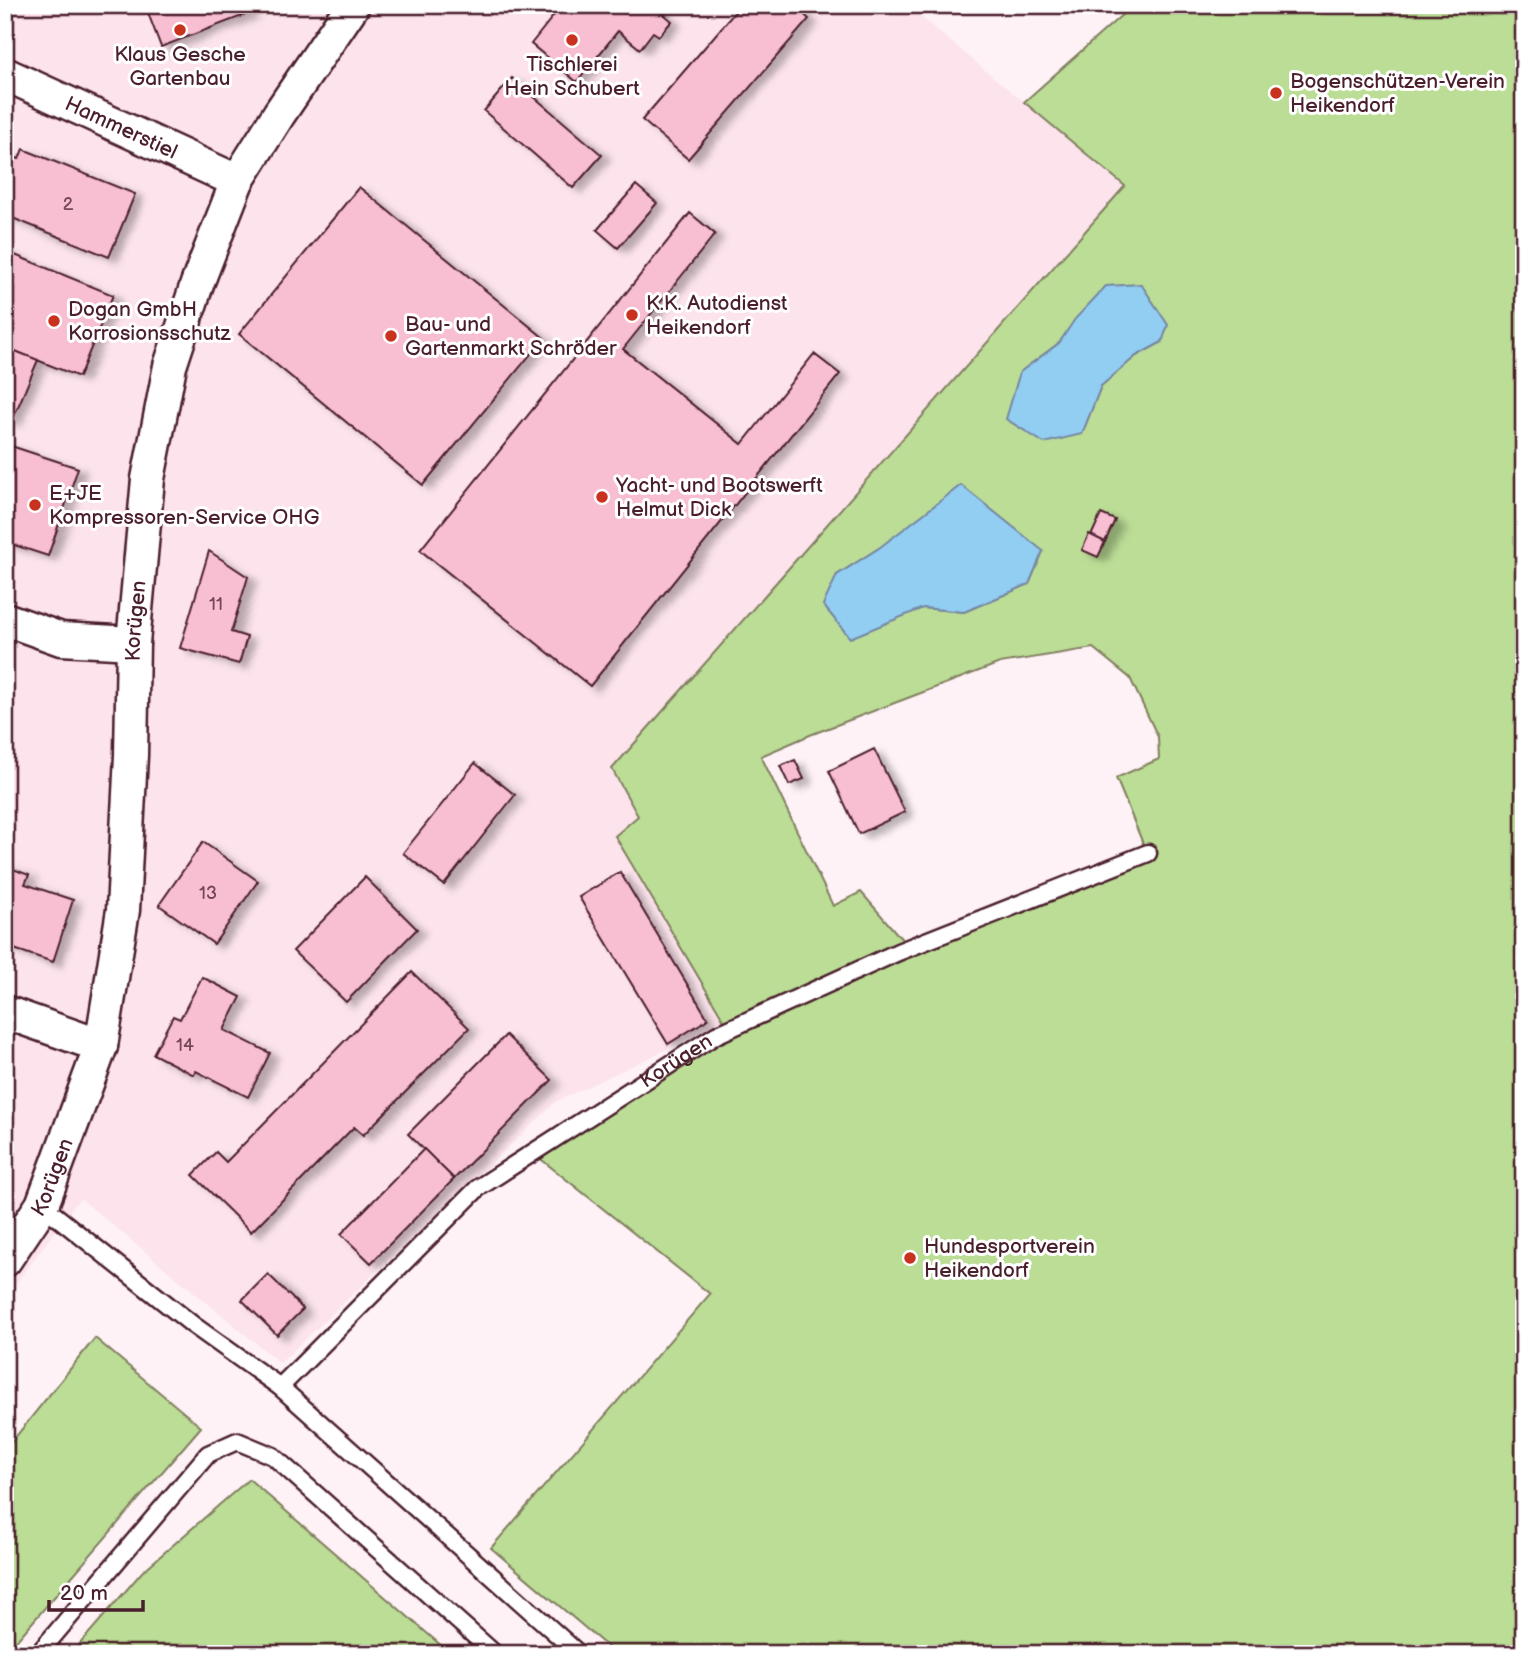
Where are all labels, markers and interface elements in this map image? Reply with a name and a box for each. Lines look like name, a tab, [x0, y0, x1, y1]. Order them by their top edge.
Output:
marker: Klaus Gesche Gartenbau	[172, 22, 188, 38]
marker: Tischlerei Hein Schubert	[564, 32, 580, 48]
place label: Klaus Gesche Gartenbau	[114, 42, 246, 91]
place label: Tischlerei Hein Schubert	[504, 52, 640, 101]
place label: Bogenschützen-Verein Heikendorf	[1290, 69, 1505, 118]
marker: Bogenschützen-Verein Heikendorf	[1268, 85, 1284, 101]
street label: Hammerstiel	[61, 91, 181, 164]
house number: 2	[63, 194, 74, 215]
place label: K.K. Autodienst Heikendorf	[646, 291, 788, 340]
place label: Dogan GmbH Korrosionsschutz	[68, 297, 232, 346]
marker: K.K. Autodienst Heikendorf	[624, 307, 640, 323]
place label: Bau- und Gartenmarkt Schröder	[405, 312, 617, 361]
marker: Dogan GmbH Korrosionsschutz	[46, 313, 62, 329]
marker: Bau- und Gartenmarkt Schröder	[383, 328, 399, 344]
place label: Yacht- und Bootswerft Helmut Dick	[615, 473, 823, 522]
place label: E+JE Kompressoren-Service OHG	[49, 481, 320, 530]
marker: Yacht- und Bootswerft Helmut Dick	[594, 489, 610, 505]
marker: E+JE Kompressoren-Service OHG	[27, 497, 43, 513]
street label: Korügen	[120, 579, 151, 662]
house number: 11	[209, 594, 223, 615]
house number: 13	[199, 883, 217, 904]
street label: Korügen	[635, 1028, 717, 1093]
house number: 14	[176, 1035, 194, 1056]
street label: Korügen	[26, 1135, 78, 1221]
place label: Hundesportverein Heikendorf	[924, 1234, 1095, 1283]
marker: Hundesportverein Heikendorf	[902, 1250, 918, 1266]
scale bar	[49, 1568, 144, 1612]
text: 20 m	[60, 1581, 108, 1606]

